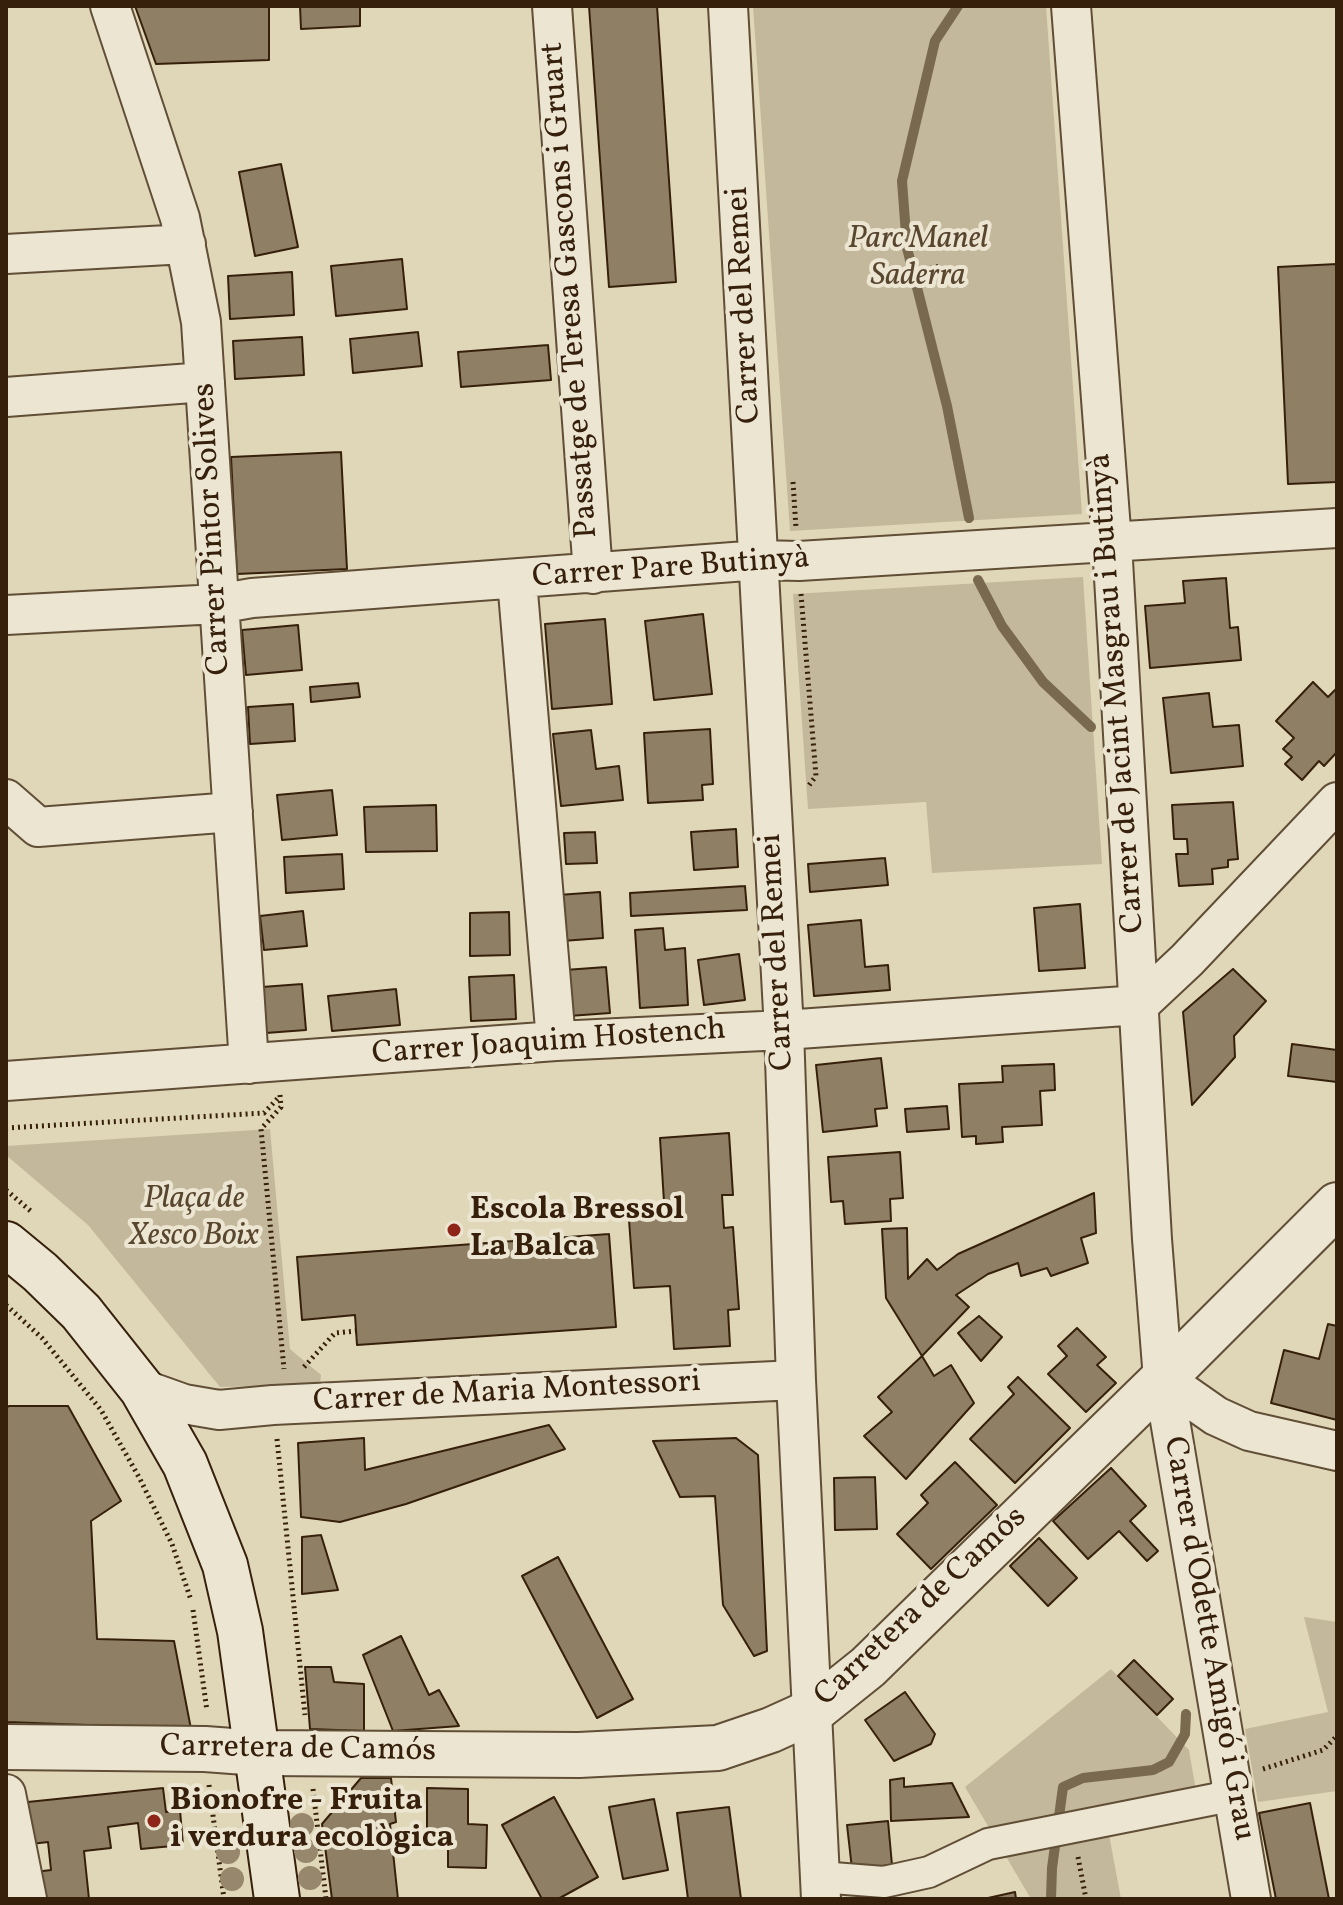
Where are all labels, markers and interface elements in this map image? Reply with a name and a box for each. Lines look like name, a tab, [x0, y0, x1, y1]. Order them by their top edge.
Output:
street label: Passatge de Teresa Gascons i Gruart	[535, 41, 609, 539]
street label: Carrer del Remei	[721, 185, 771, 425]
park label: Parc Manel Saderra	[848, 222, 988, 297]
street label: Carrer Pintor Solives	[187, 382, 241, 676]
street label: Carrer de Jacint Masgrau i Butinyà	[1083, 452, 1155, 934]
street label: Carrer Pare Butinyà	[531, 541, 811, 599]
street label: Carrer del Remei	[754, 832, 804, 1072]
street label: Carrer Joaquim Hostench	[371, 1012, 727, 1076]
park label: Plaça de Xesco Boix	[129, 1182, 259, 1257]
place label: Escola Bressol La Balca	[470, 1193, 684, 1268]
marker: Escola Bressol La Balca	[445, 1221, 463, 1239]
street label: Carrer de Maria Montessori	[312, 1365, 702, 1423]
street label: Carrer d'Odette Amigó i Grau	[1153, 1434, 1261, 1844]
street label: Carretera de Camós	[808, 1500, 1036, 1716]
street label: Carretera de Camós	[160, 1729, 436, 1773]
place label: Bionofre - Fruita i verdura ecològica	[170, 1784, 454, 1859]
marker: Bionofre - Fruita i verdura ecològica	[145, 1812, 163, 1830]

